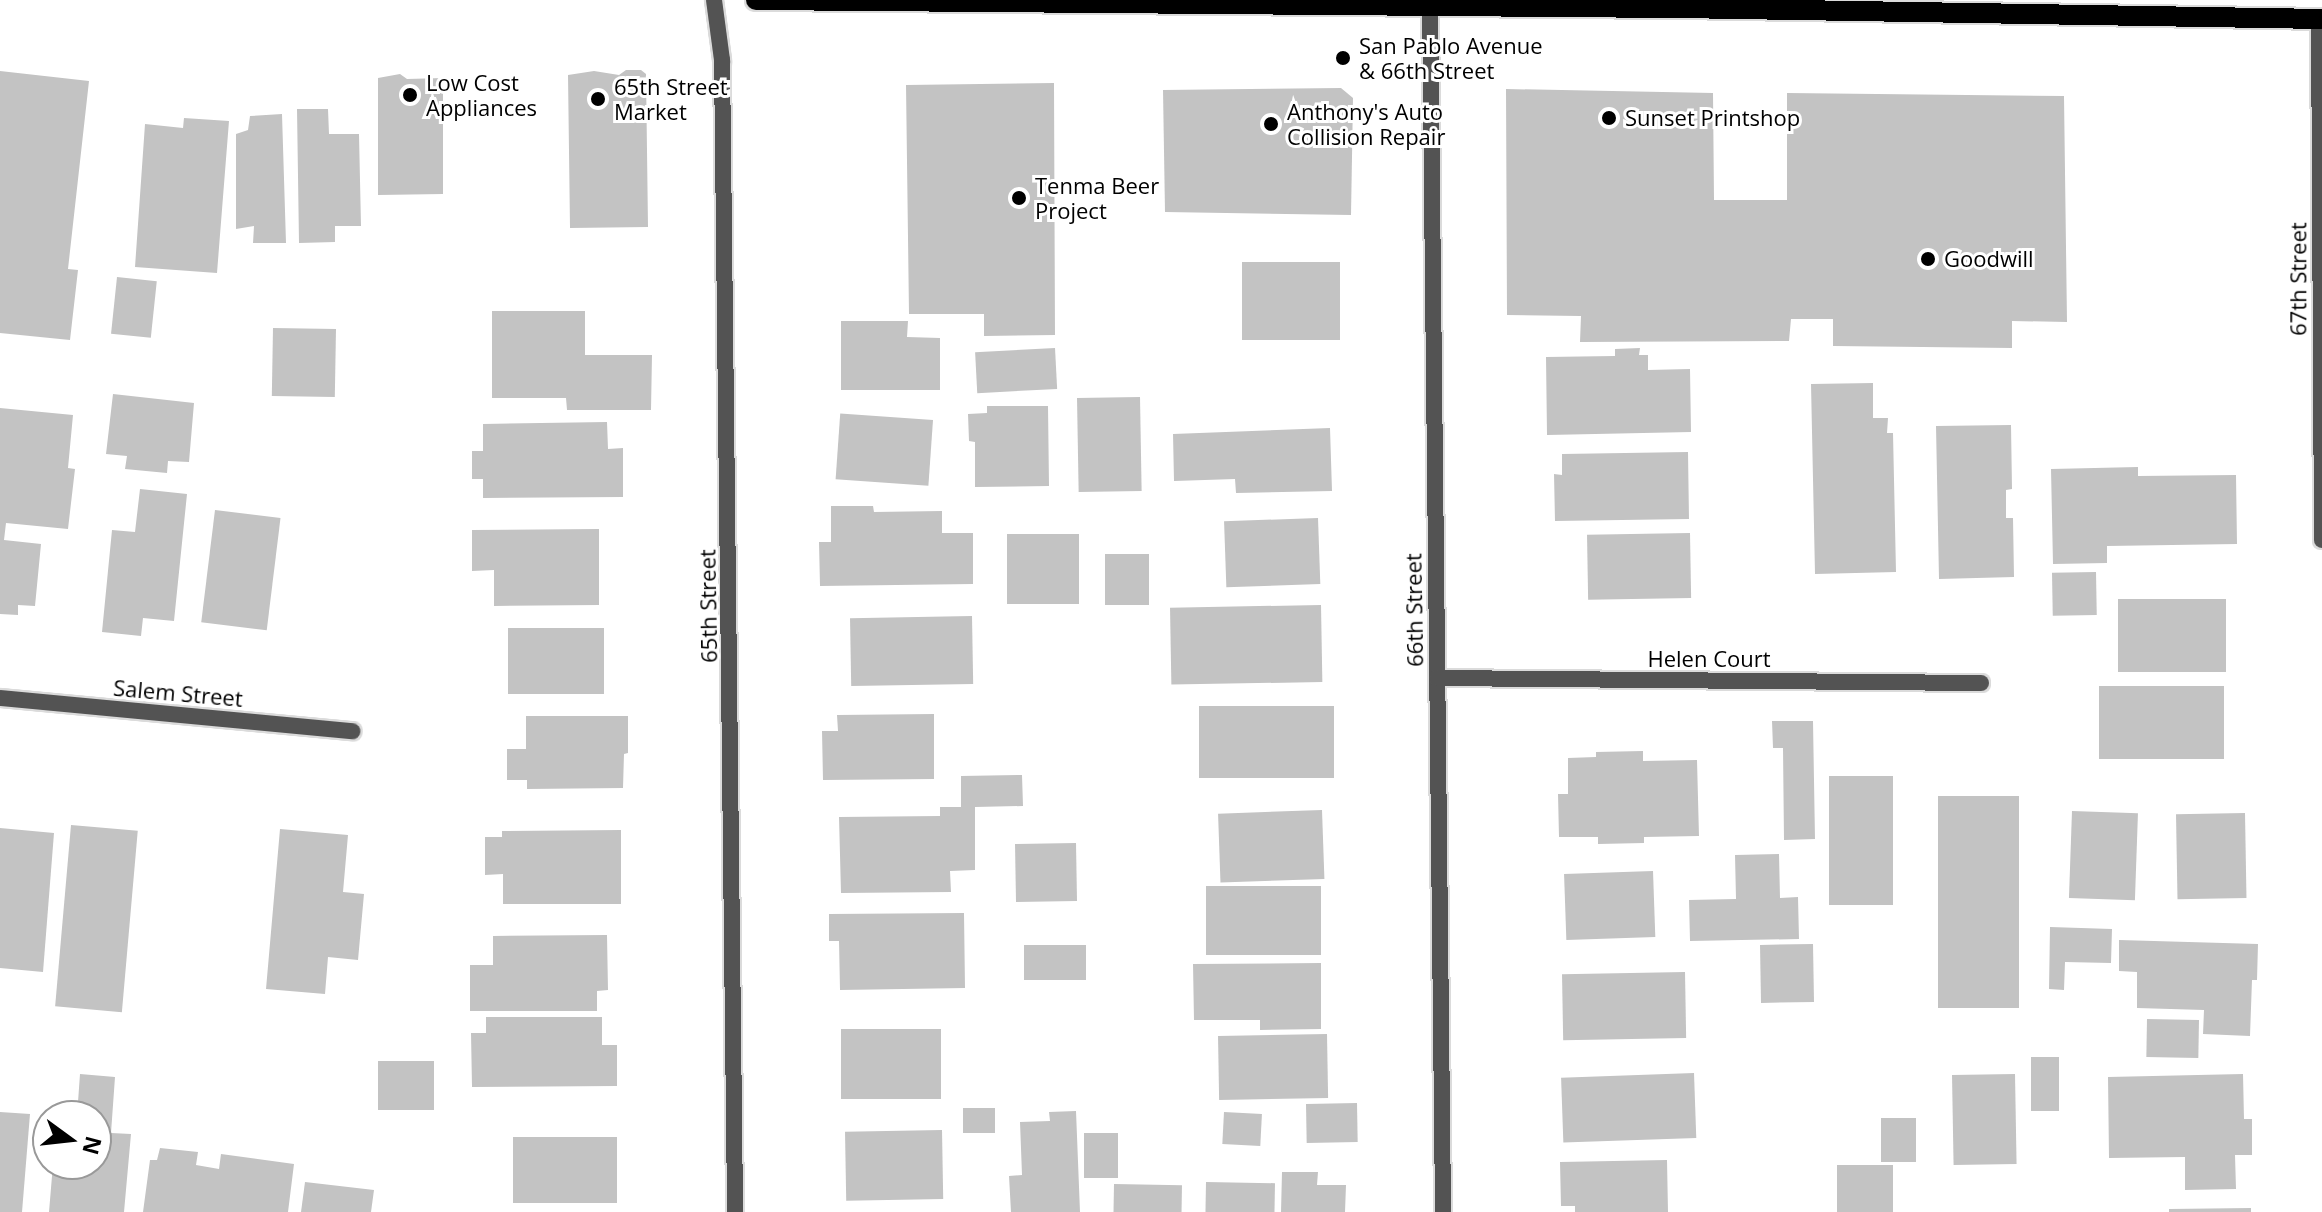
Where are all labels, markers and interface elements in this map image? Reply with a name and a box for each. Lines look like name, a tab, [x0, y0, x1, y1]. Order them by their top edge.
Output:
place label: San Pablo Avenue & 66th Street	[1359, 32, 1543, 84]
marker: San Pablo Avenue & 66th Street	[1334, 49, 1352, 67]
place label: Low Cost Appliances	[426, 69, 537, 120]
place label: 65th Street Market	[614, 73, 728, 124]
marker: Low Cost Appliances	[401, 86, 419, 104]
marker: 65th Street Market	[589, 90, 607, 108]
place label: Anthony's Auto Collision Repair	[1287, 98, 1445, 150]
place label: Sunset Printshop	[1625, 105, 1800, 131]
marker: Sunset Printshop	[1600, 109, 1618, 127]
marker: Anthony's Auto Collision Repair	[1262, 115, 1280, 133]
place label: Tenma Beer Project	[1035, 172, 1159, 224]
marker: Tenma Beer Project	[1010, 189, 1028, 207]
street label: 67th Street	[2285, 222, 2311, 336]
place label: Goodwill	[1944, 246, 2034, 272]
marker: Goodwill	[1919, 250, 1937, 268]
street label: 65th Street	[694, 549, 722, 663]
street label: 66th Street	[1400, 553, 1428, 667]
street label: Helen Court	[1647, 646, 1771, 672]
street label: Salem Street	[112, 674, 244, 712]
north arrow	[32, 1100, 112, 1180]
text: N	[76, 1133, 110, 1158]

